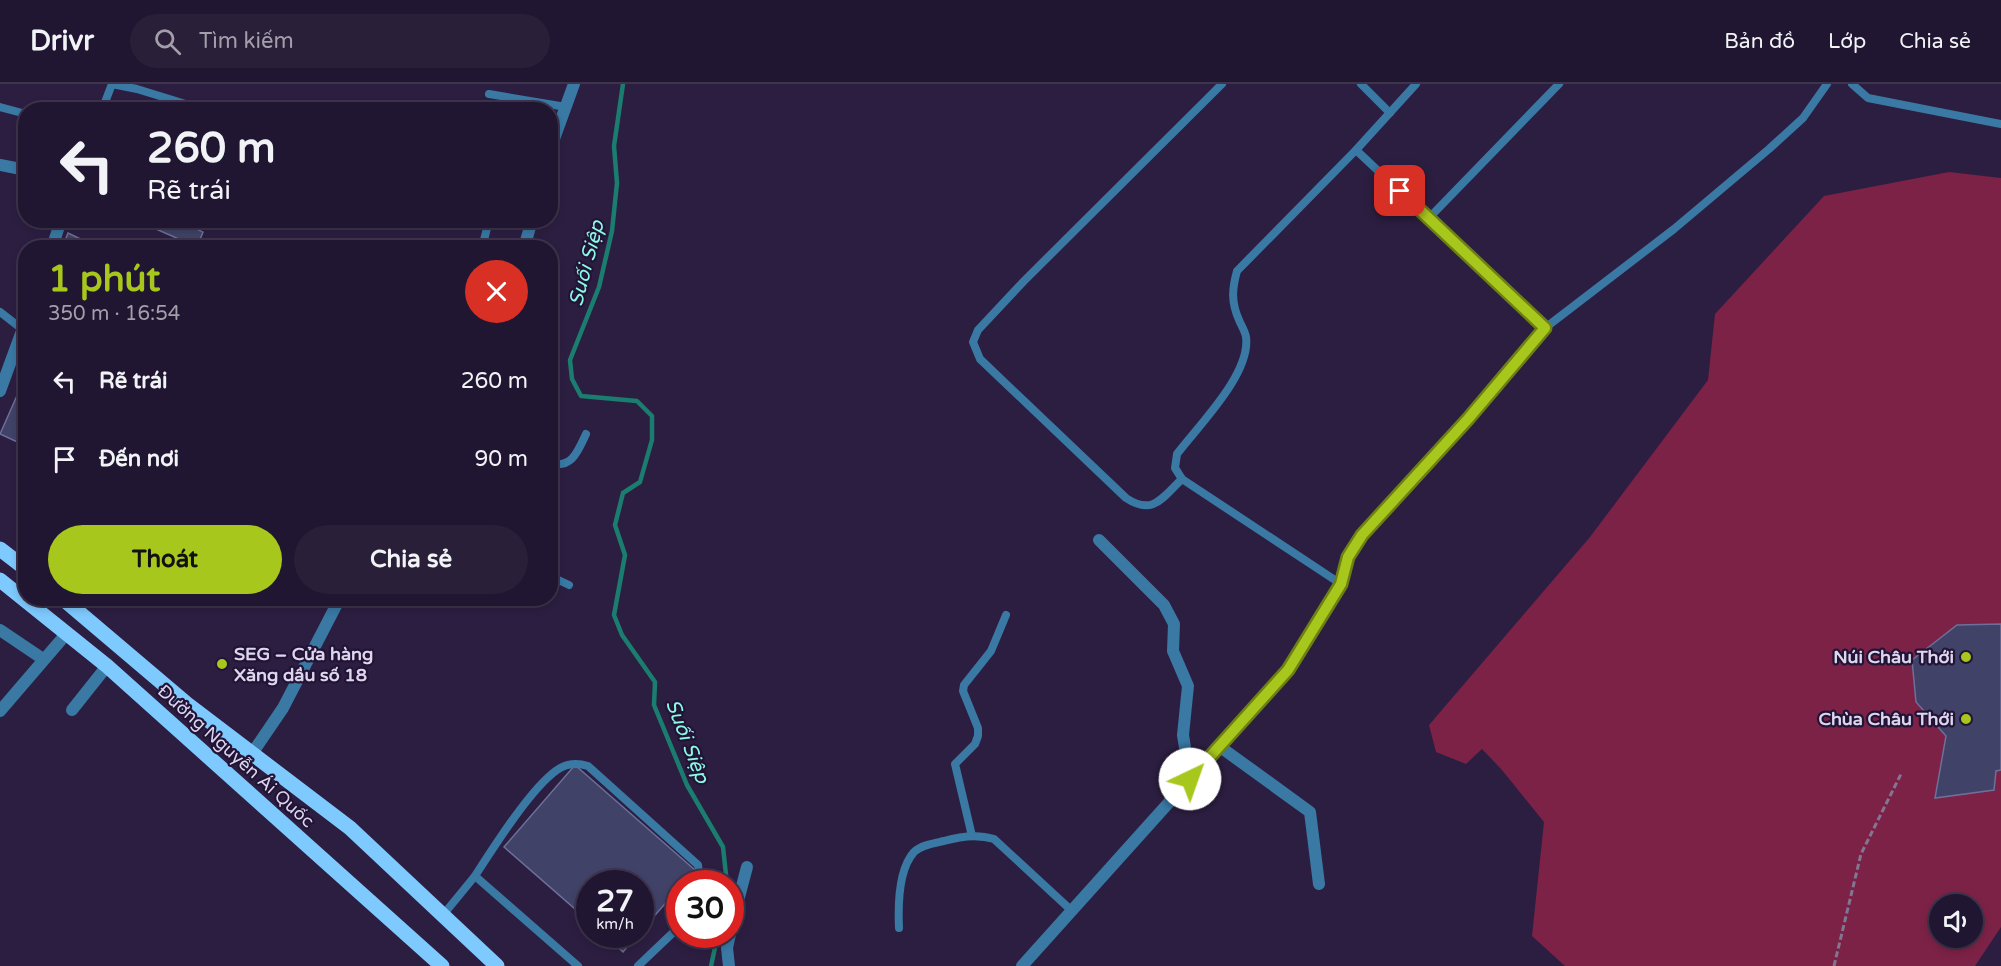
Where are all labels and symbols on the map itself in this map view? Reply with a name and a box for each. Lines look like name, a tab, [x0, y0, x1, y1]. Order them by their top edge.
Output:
pin	[1374, 165, 1425, 216]
water label: Suối Siệp	[564, 216, 610, 309]
place label: SEG – Cửa hàng Xăng dầu số 18	[234, 643, 373, 686]
place label: Núi Châu Thới	[1833, 646, 1954, 668]
marker: Núi Châu Thới	[1959, 650, 1973, 664]
marker: SEG – Cửa hàng Xăng dầu số 18	[215, 657, 229, 671]
street label: Đường Nguyễn Ái Quốc	[153, 680, 319, 832]
water label: Suối Siệp	[660, 696, 714, 788]
place label: Chùa Châu Thới	[1818, 708, 1954, 730]
marker: Chùa Châu Thới	[1959, 712, 1973, 726]
position arrow	[1158, 747, 1222, 811]
speed limit sign: 30	[666, 870, 744, 948]

